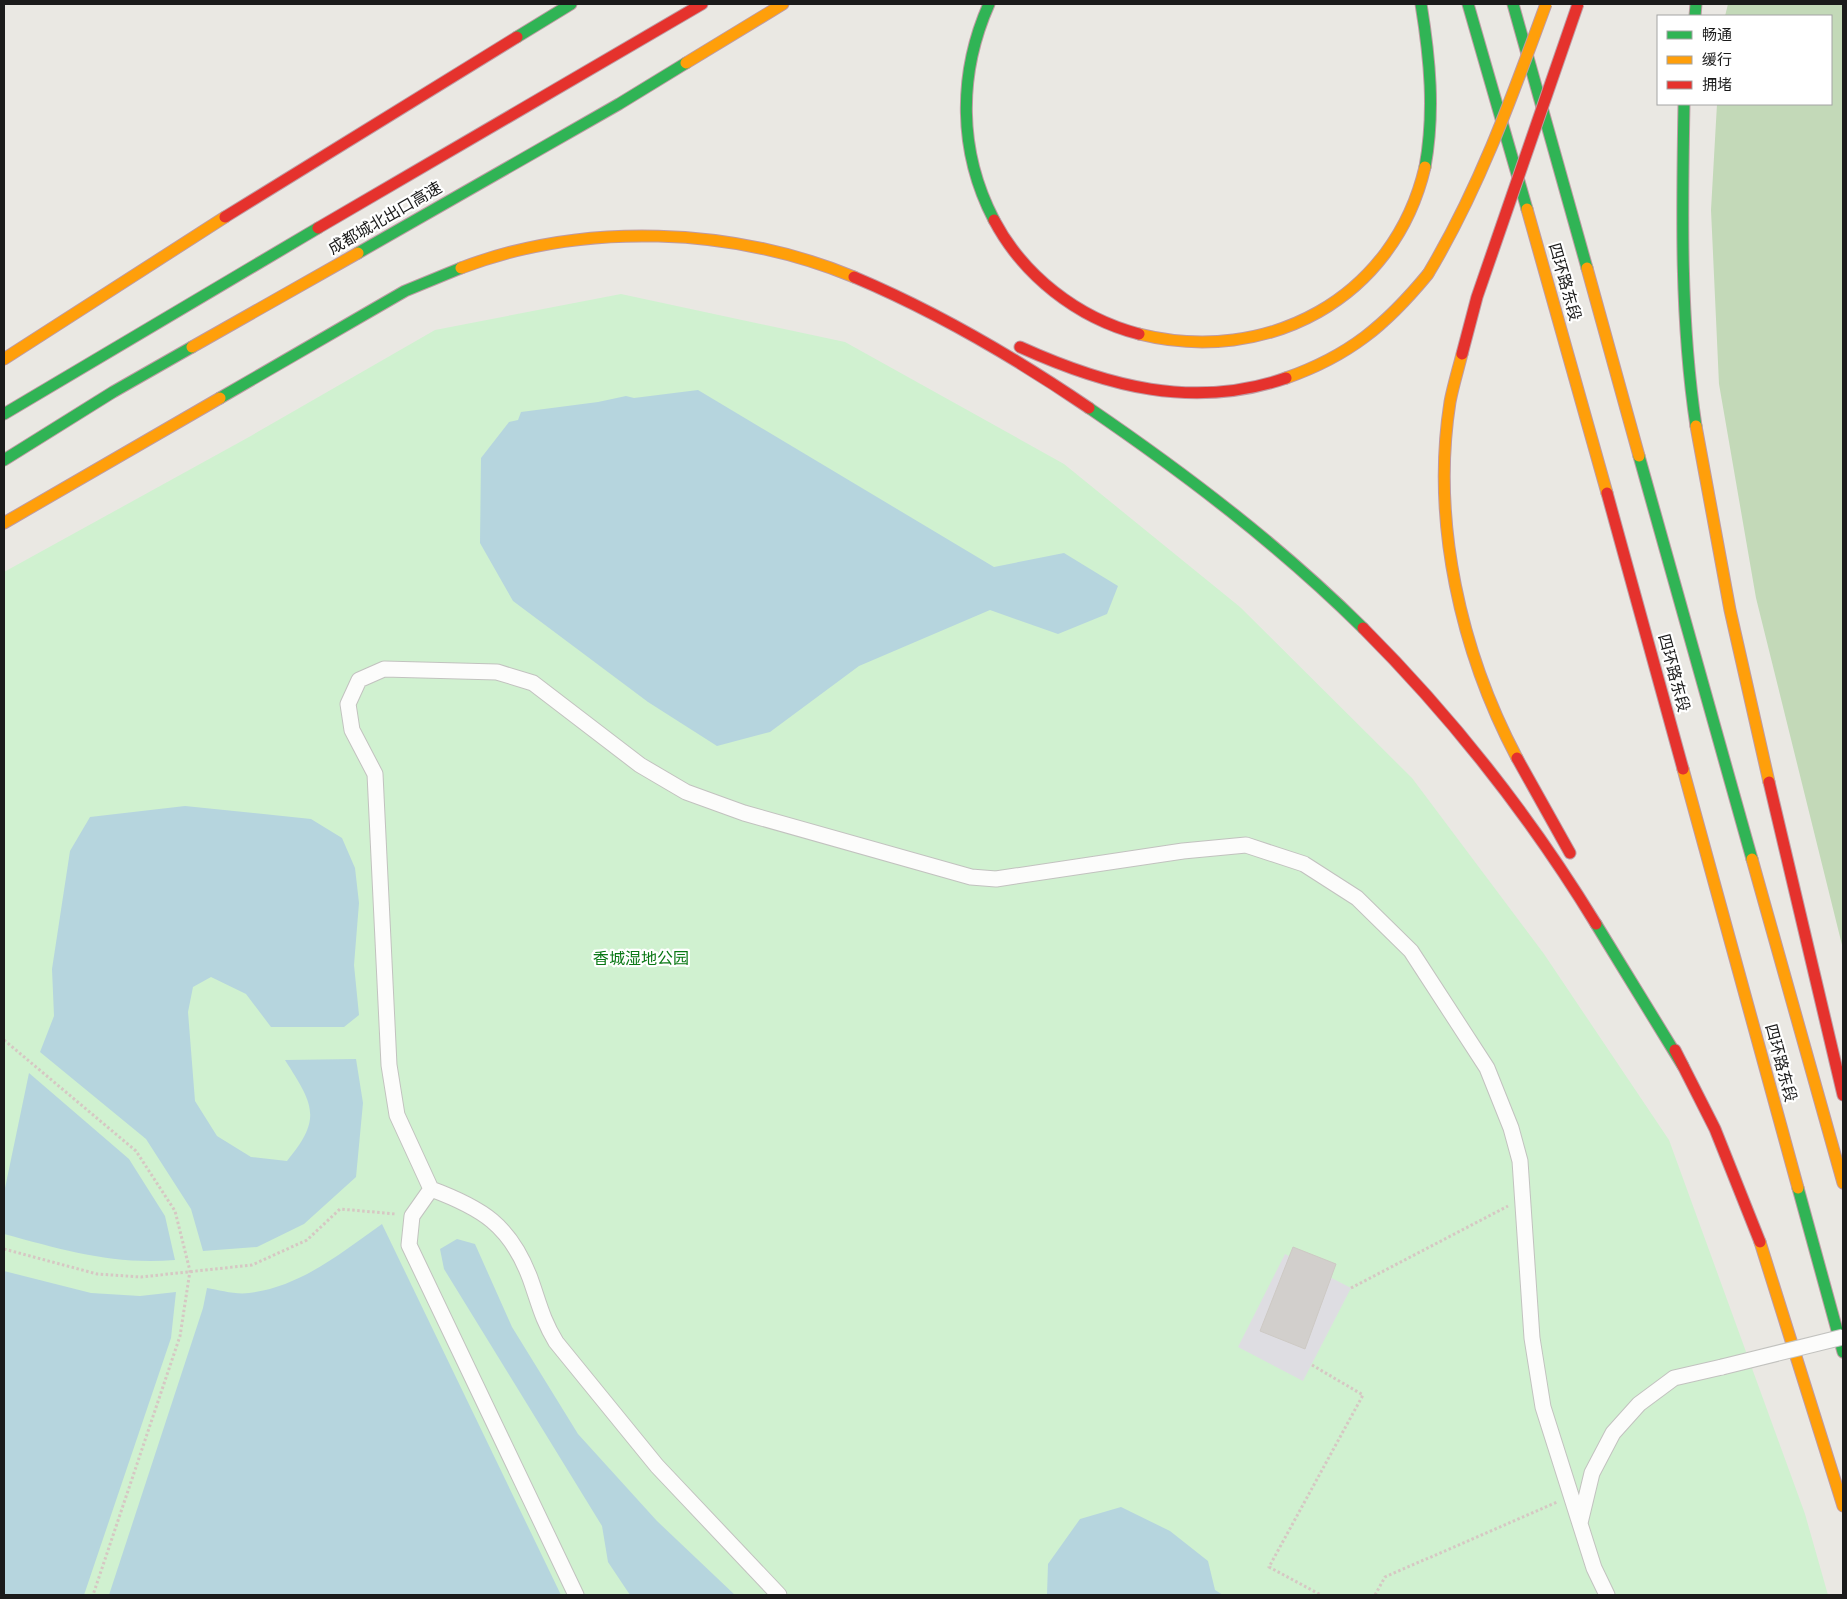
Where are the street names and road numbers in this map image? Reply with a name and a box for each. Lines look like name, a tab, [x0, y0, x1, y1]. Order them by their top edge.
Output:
street label: 成都城北出口高速	[325, 178, 445, 258]
street label: 四环路东段	[1545, 241, 1585, 323]
street label: 四环路东段	[1654, 632, 1694, 714]
street label: 四环路东段	[1761, 1022, 1801, 1104]

